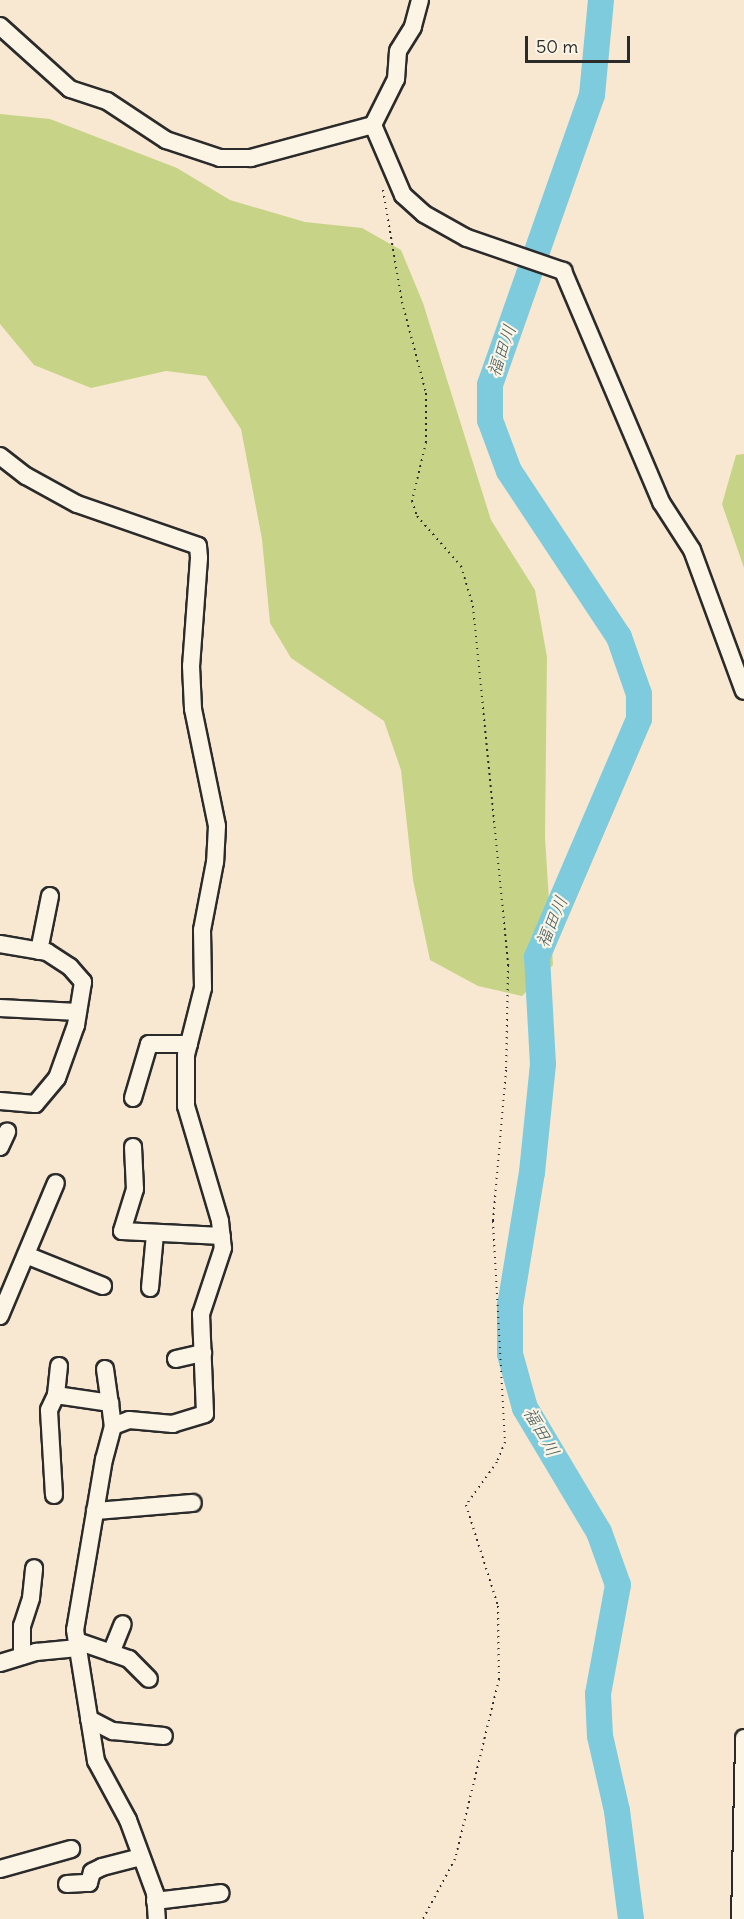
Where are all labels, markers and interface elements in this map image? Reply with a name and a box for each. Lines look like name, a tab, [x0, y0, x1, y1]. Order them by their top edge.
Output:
scale bar	[528, 24, 633, 62]
text: 50 m	[536, 35, 578, 58]
water label: 福田川	[483, 322, 521, 380]
water label: 福田川	[532, 893, 572, 951]
water label: 福田川	[518, 1403, 564, 1461]

